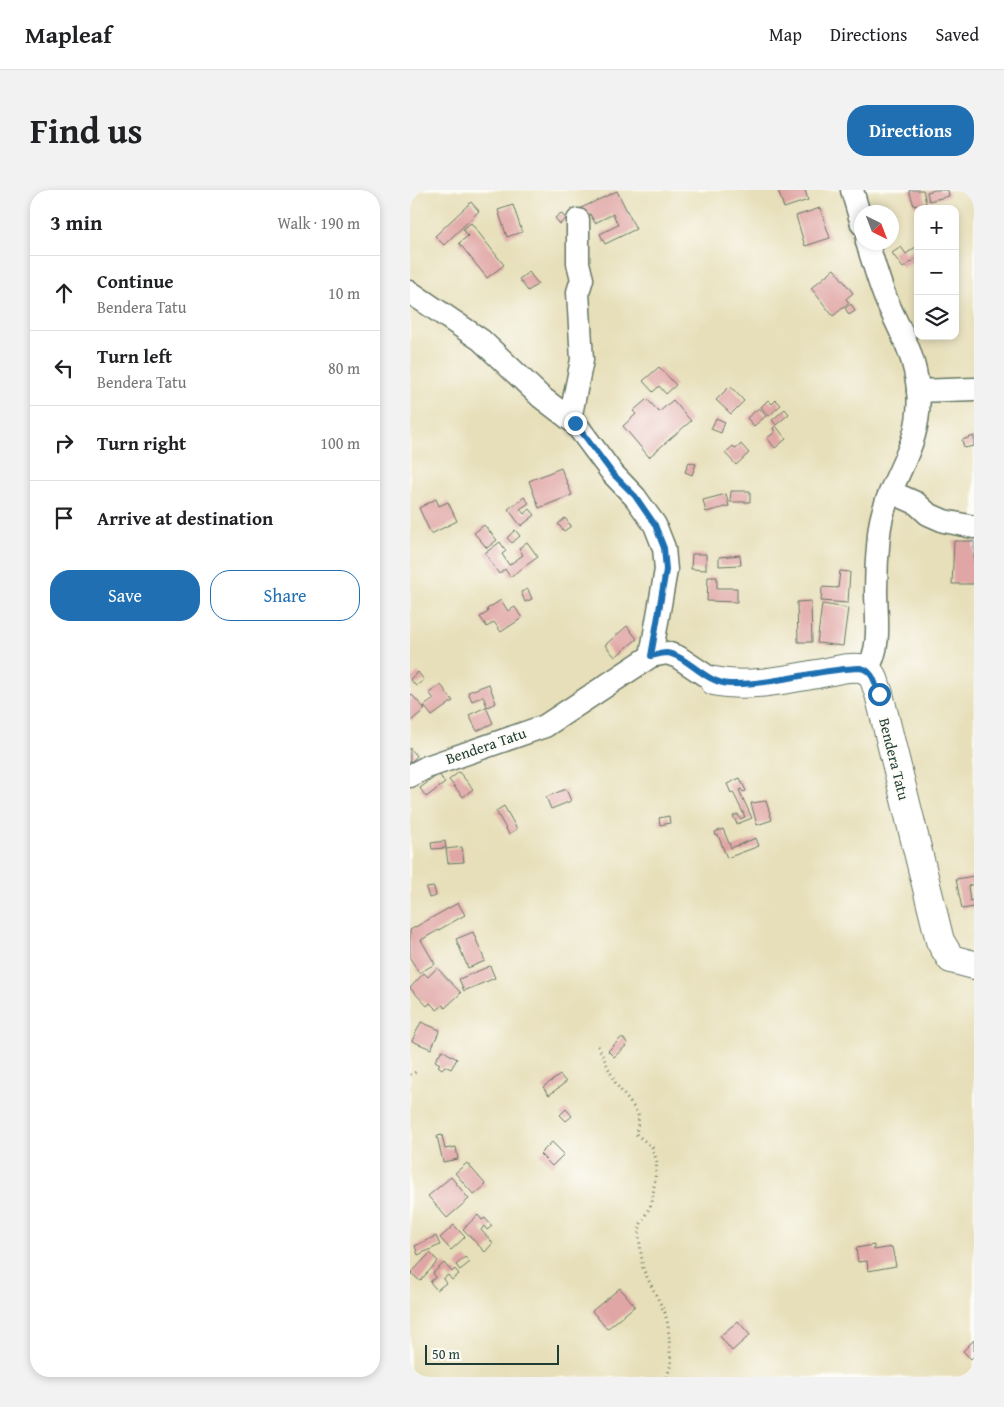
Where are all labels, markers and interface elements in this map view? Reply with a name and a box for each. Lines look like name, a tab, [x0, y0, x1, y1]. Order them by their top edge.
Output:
text: Mapleaf	[25, 17, 112, 52]
text: Map	[769, 21, 802, 48]
text: Directions	[830, 21, 907, 48]
text: Saved	[935, 21, 979, 48]
text: Find us	[30, 105, 143, 156]
button: Directions	[847, 105, 974, 156]
north arrow	[854, 205, 899, 250]
map controls	[914, 205, 959, 340]
button: +	[914, 205, 959, 250]
text: 3 min	[50, 207, 102, 238]
text: Walk · 190 m	[277, 211, 360, 235]
button: −	[914, 250, 959, 295]
text: Continue	[97, 267, 174, 295]
icon: ahead	[50, 279, 78, 307]
text: 10 m	[328, 281, 360, 305]
text: Bendera Tatu	[97, 295, 186, 319]
button: layers	[914, 295, 959, 340]
text: Turn left	[97, 342, 172, 370]
icon: left	[50, 354, 78, 382]
text: 80 m	[328, 356, 360, 380]
text: Bendera Tatu	[97, 370, 186, 394]
route end	[564, 412, 587, 435]
icon: right	[50, 429, 78, 457]
text: Turn right	[97, 429, 186, 457]
text: 100 m	[320, 431, 360, 455]
icon: arrive	[50, 504, 78, 532]
text: Arrive at destination	[97, 504, 273, 532]
button: Save	[50, 570, 200, 621]
button: Share	[210, 570, 360, 621]
route start	[868, 683, 891, 706]
street label: Bendera Tatu	[874, 716, 915, 803]
street label: Bendera Tatu	[443, 722, 530, 769]
scale bar	[425, 1342, 559, 1365]
text: 50 m	[432, 1344, 460, 1364]

